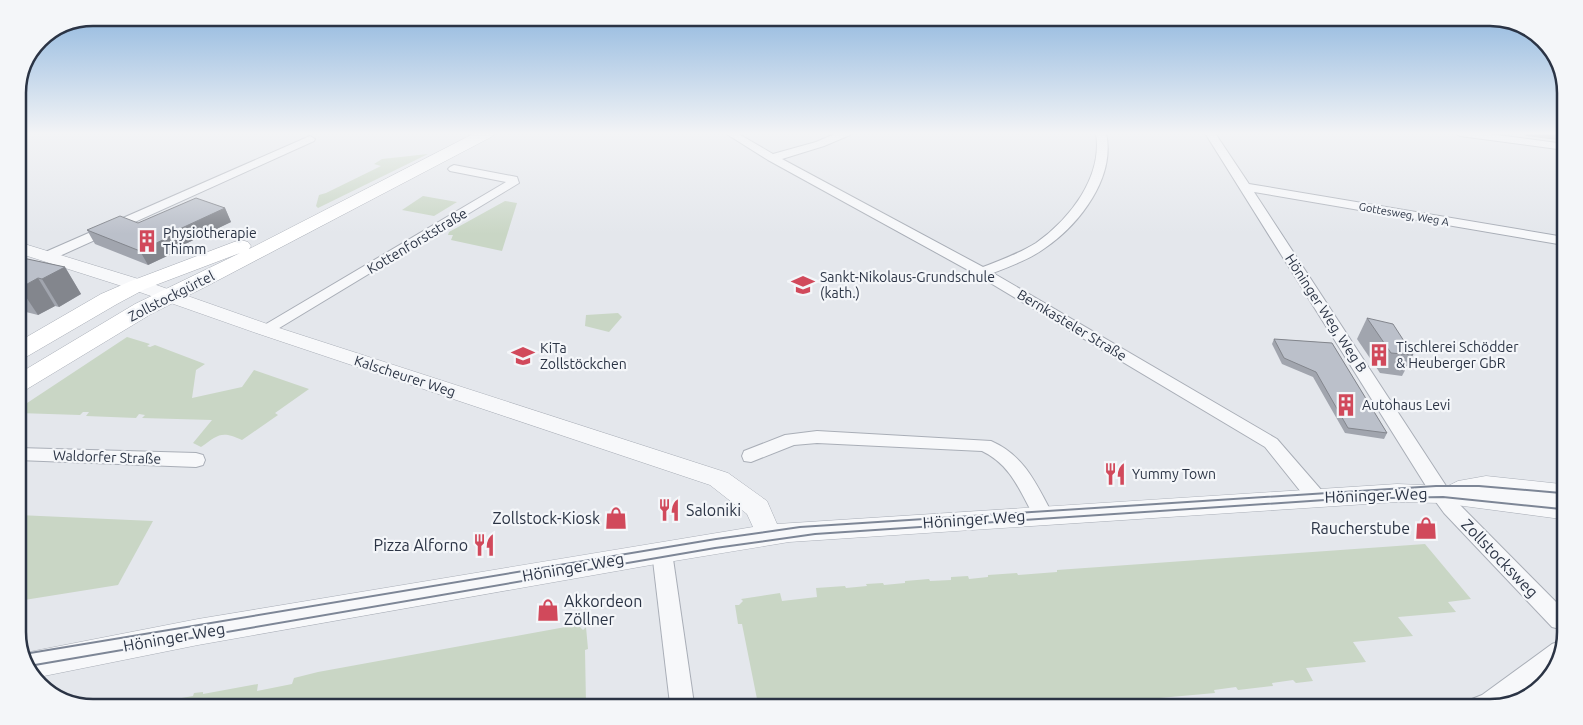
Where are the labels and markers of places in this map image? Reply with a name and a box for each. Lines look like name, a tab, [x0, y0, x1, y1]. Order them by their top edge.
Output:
place label: Physiotherapie Thimm	[163, 225, 257, 257]
building icon: Physiotherapie Thimm	[134, 228, 160, 254]
place label: Sankt-Nikolaus-Grundschule (kath.)	[820, 269, 995, 301]
school or university icon: Sankt-Nikolaus-Grundschule (kath.)	[790, 272, 816, 298]
place label: Tischlerei Schödder & Heuberger GbR	[1396, 339, 1519, 371]
place label: KiTa Zollstöckchen	[540, 340, 627, 372]
building icon: Tischlerei Schödder & Heuberger GbR	[1366, 342, 1392, 368]
school or university icon: KiTa Zollstöckchen	[510, 343, 536, 369]
building icon: Autohaus Levi	[1333, 392, 1359, 418]
place label: Autohaus Levi	[1362, 397, 1450, 413]
restaurant icon: Yummy Town	[1102, 461, 1128, 487]
place label: Yummy Town	[1132, 466, 1216, 482]
restaurant icon: Saloniki	[656, 497, 682, 523]
place label: Saloniki	[686, 501, 741, 519]
shop icon: Zollstock-Kiosk	[603, 505, 629, 531]
place label: Zollstock-Kiosk	[493, 509, 600, 527]
shop icon: Raucherstube	[1413, 515, 1439, 541]
place label: Raucherstube	[1311, 519, 1410, 537]
restaurant icon: Pizza Alforno	[471, 532, 497, 558]
place label: Pizza Alforno	[373, 536, 468, 554]
place label: Akkordeon Zöllner	[564, 592, 642, 628]
shop icon: Akkordeon Zöllner	[535, 597, 561, 623]

